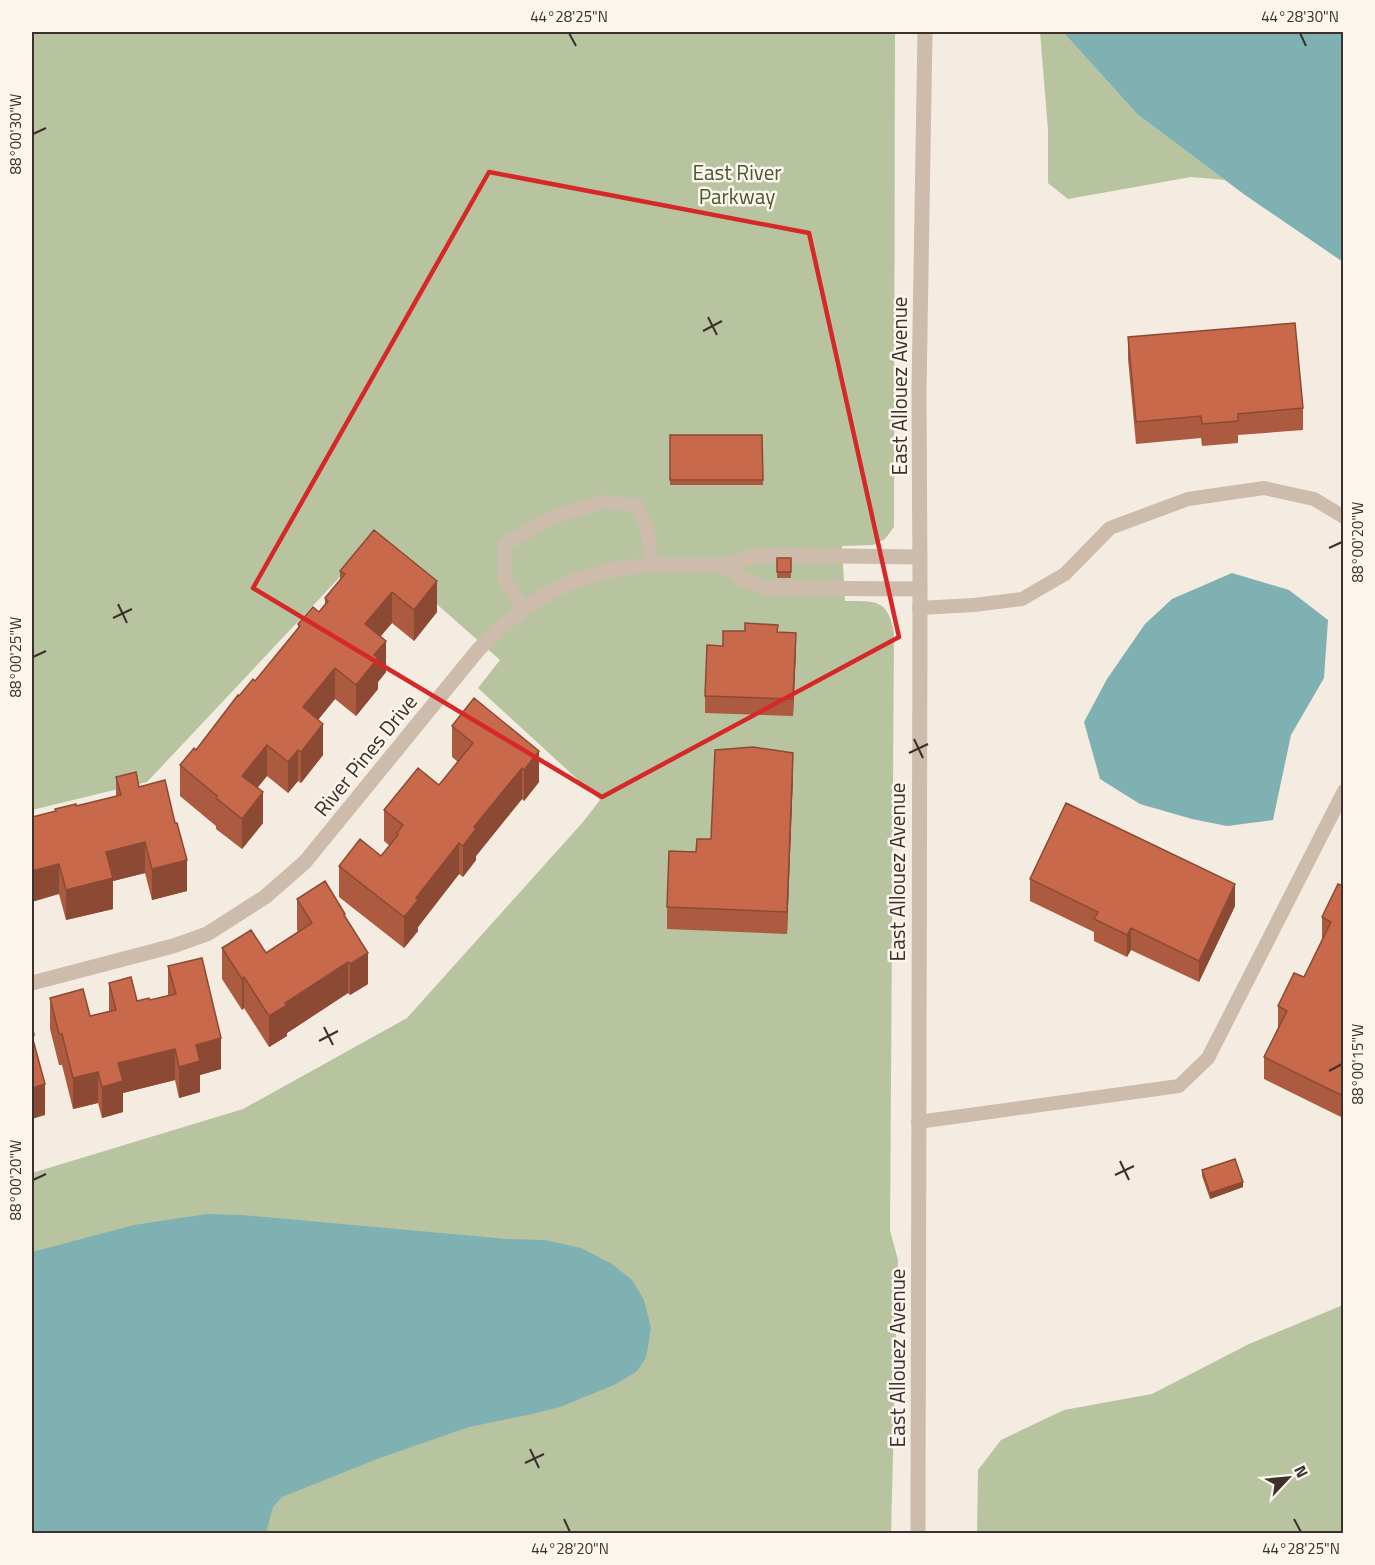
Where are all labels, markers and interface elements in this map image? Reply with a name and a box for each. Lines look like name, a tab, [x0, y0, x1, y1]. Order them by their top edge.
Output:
text: 44°28'25"N	[530, 5, 608, 28]
text: 44°28'30"N	[1261, 5, 1339, 28]
text: 88°00'30"W	[4, 94, 27, 174]
park label: East River Parkway	[692, 156, 782, 212]
street label: East Allouez Avenue	[883, 297, 915, 475]
text: 88°00'20"W	[1346, 502, 1369, 582]
text: 88°00'25"W	[4, 617, 27, 697]
street label: River Pines Drive	[306, 687, 424, 823]
street label: East Allouez Avenue	[881, 783, 913, 961]
text: 88°00'15"W	[1346, 1024, 1369, 1104]
text: 88°00'20"W	[4, 1140, 27, 1220]
street label: East Allouez Avenue	[881, 1269, 913, 1447]
north arrow	[1258, 1448, 1318, 1508]
text: N	[1288, 1461, 1315, 1482]
text: 44°28'20"N	[531, 1537, 609, 1560]
text: 44°28'25"N	[1262, 1537, 1340, 1560]

